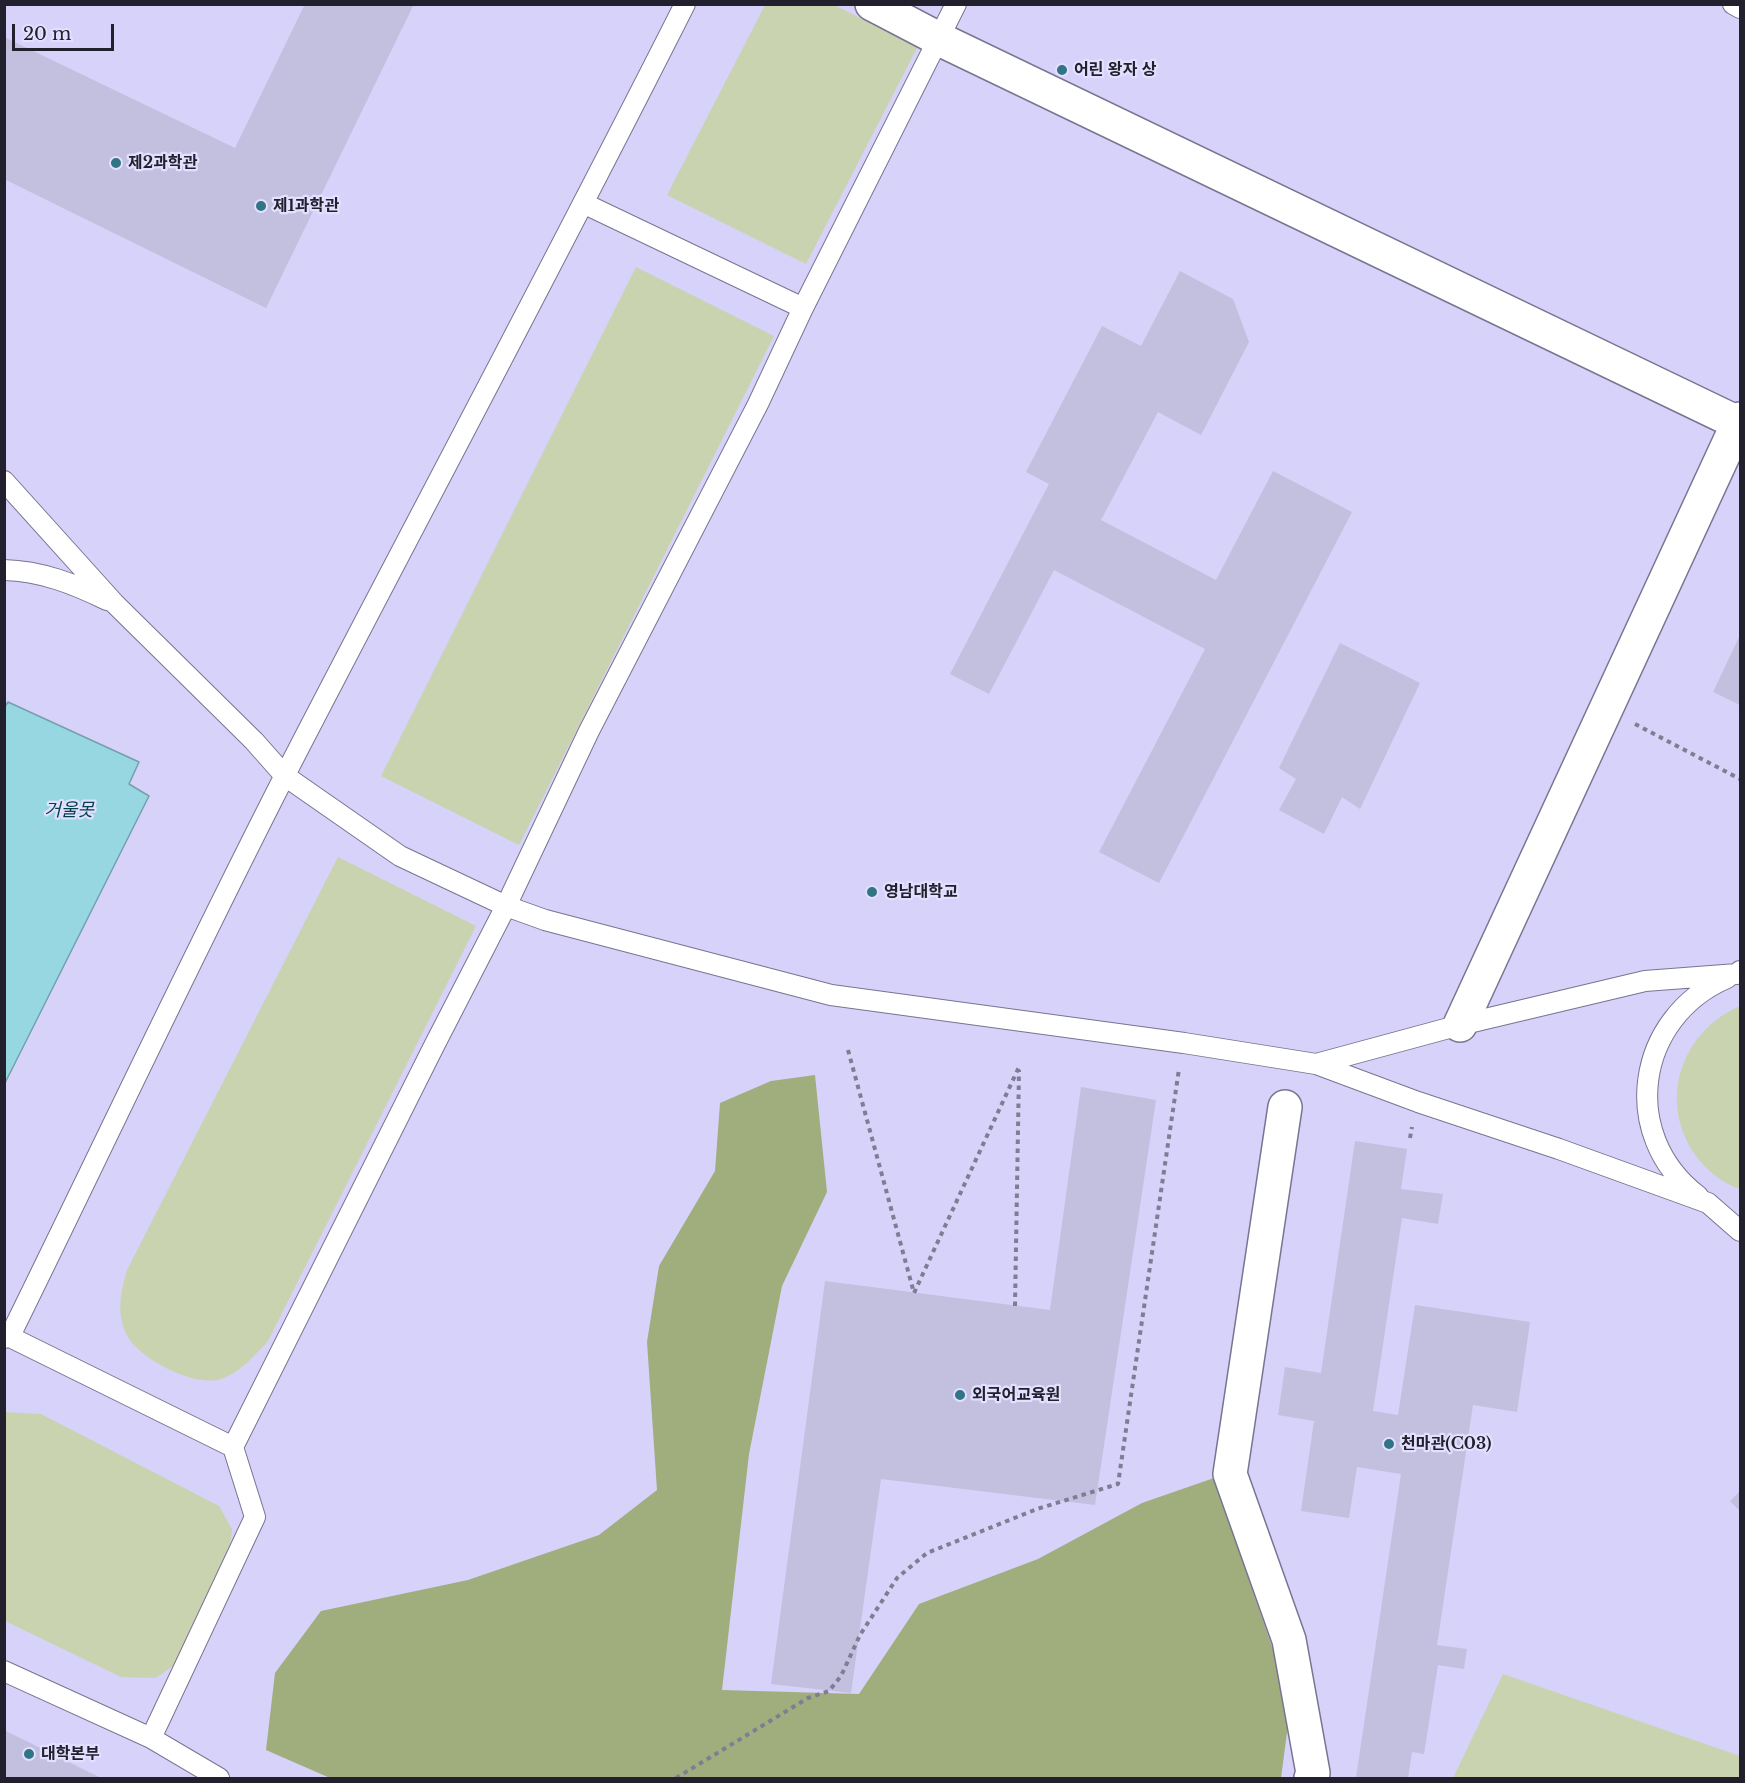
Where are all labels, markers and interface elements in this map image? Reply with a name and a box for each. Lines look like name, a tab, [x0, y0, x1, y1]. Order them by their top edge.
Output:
scale bar	[15, 12, 117, 50]
text: 20 m	[23, 23, 71, 45]
place label: 어린 왕자 상	[1074, 60, 1156, 80]
marker: 어린 왕자 상	[1055, 63, 1069, 77]
place label: 제2과학관	[128, 153, 197, 173]
marker: 제2과학관	[109, 156, 123, 170]
place label: 제1과학관	[273, 196, 339, 216]
marker: 제1과학관	[254, 199, 268, 213]
water label: 거울못	[44, 800, 94, 822]
place label: 영남대학교	[884, 882, 958, 902]
marker: 영남대학교	[865, 885, 879, 899]
place label: 외국어교육원	[972, 1385, 1060, 1405]
marker: 외국어교육원	[953, 1388, 967, 1402]
place label: 천마관(C03)	[1401, 1434, 1492, 1454]
marker: 천마관(C03)	[1382, 1437, 1396, 1451]
place label: 대학본부	[41, 1744, 100, 1764]
marker: 대학본부	[22, 1747, 36, 1761]

